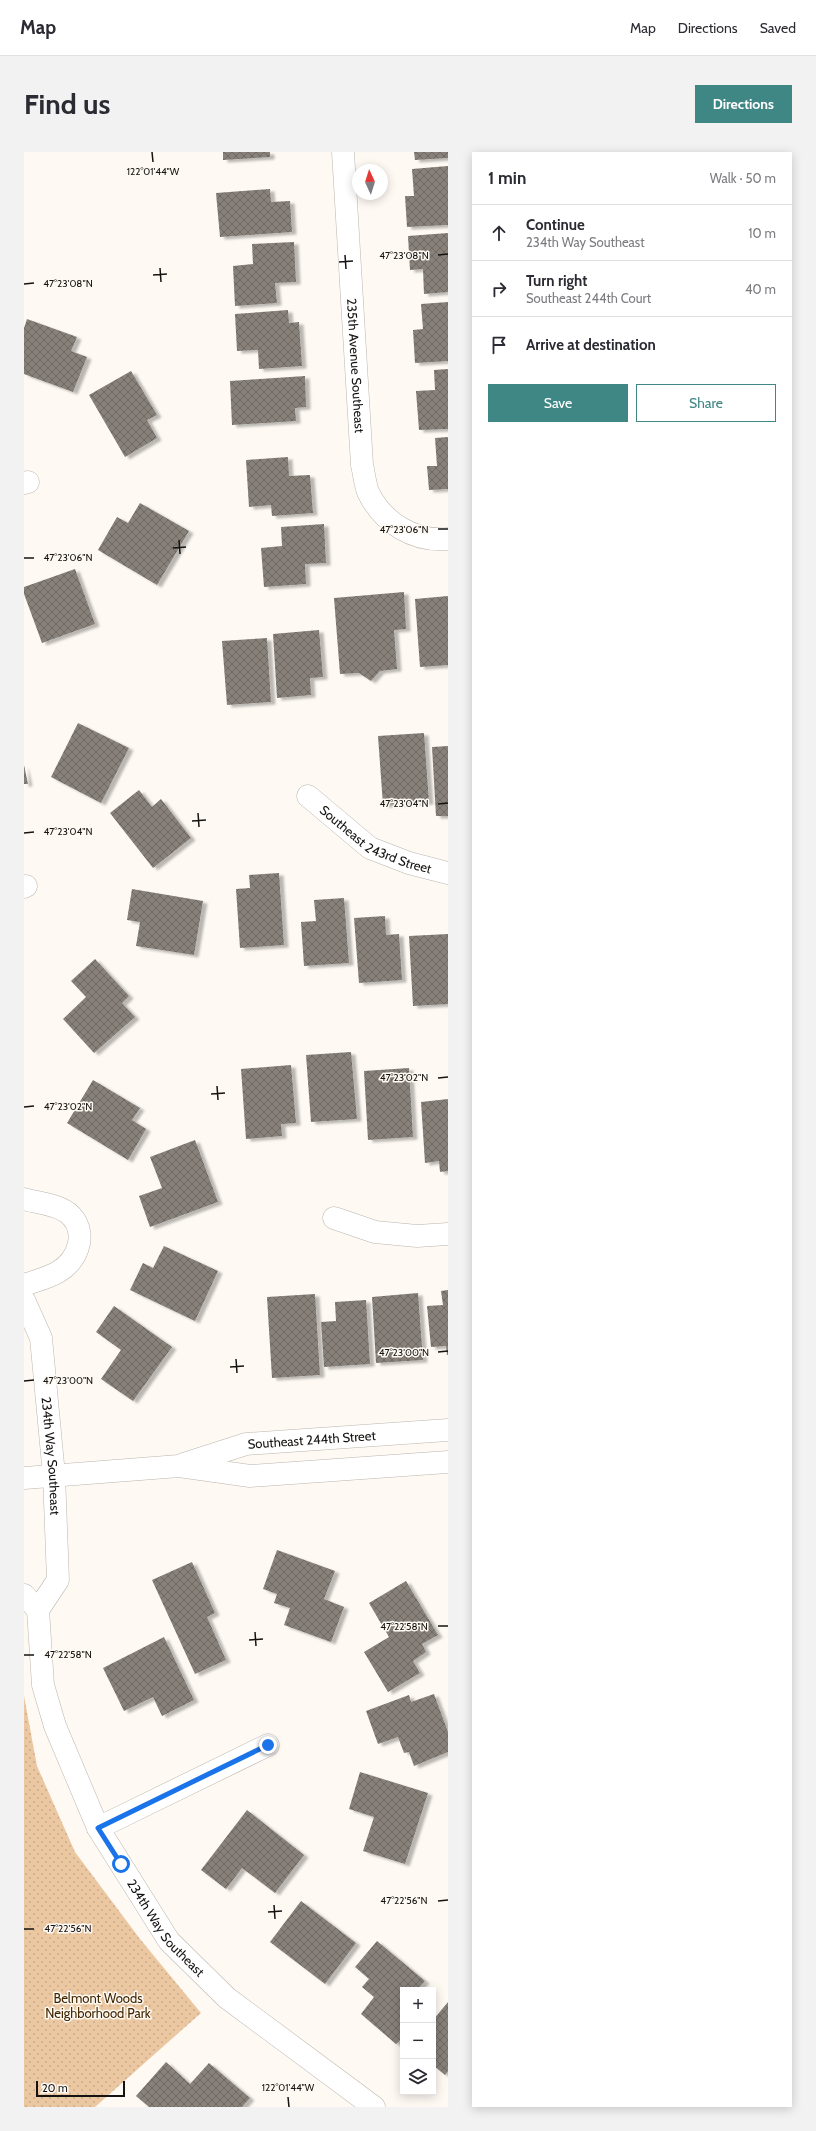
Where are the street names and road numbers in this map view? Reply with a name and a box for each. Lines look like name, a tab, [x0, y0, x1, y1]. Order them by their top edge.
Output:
street label: 235th Avenue Southeast	[344, 298, 368, 434]
street label: Southeast 243rd Street	[317, 802, 434, 877]
street label: 234th Way Southeast	[39, 1396, 64, 1516]
street label: Southeast 244th Street	[247, 1427, 377, 1452]
street label: 234th Way Southeast	[124, 1876, 209, 1980]

